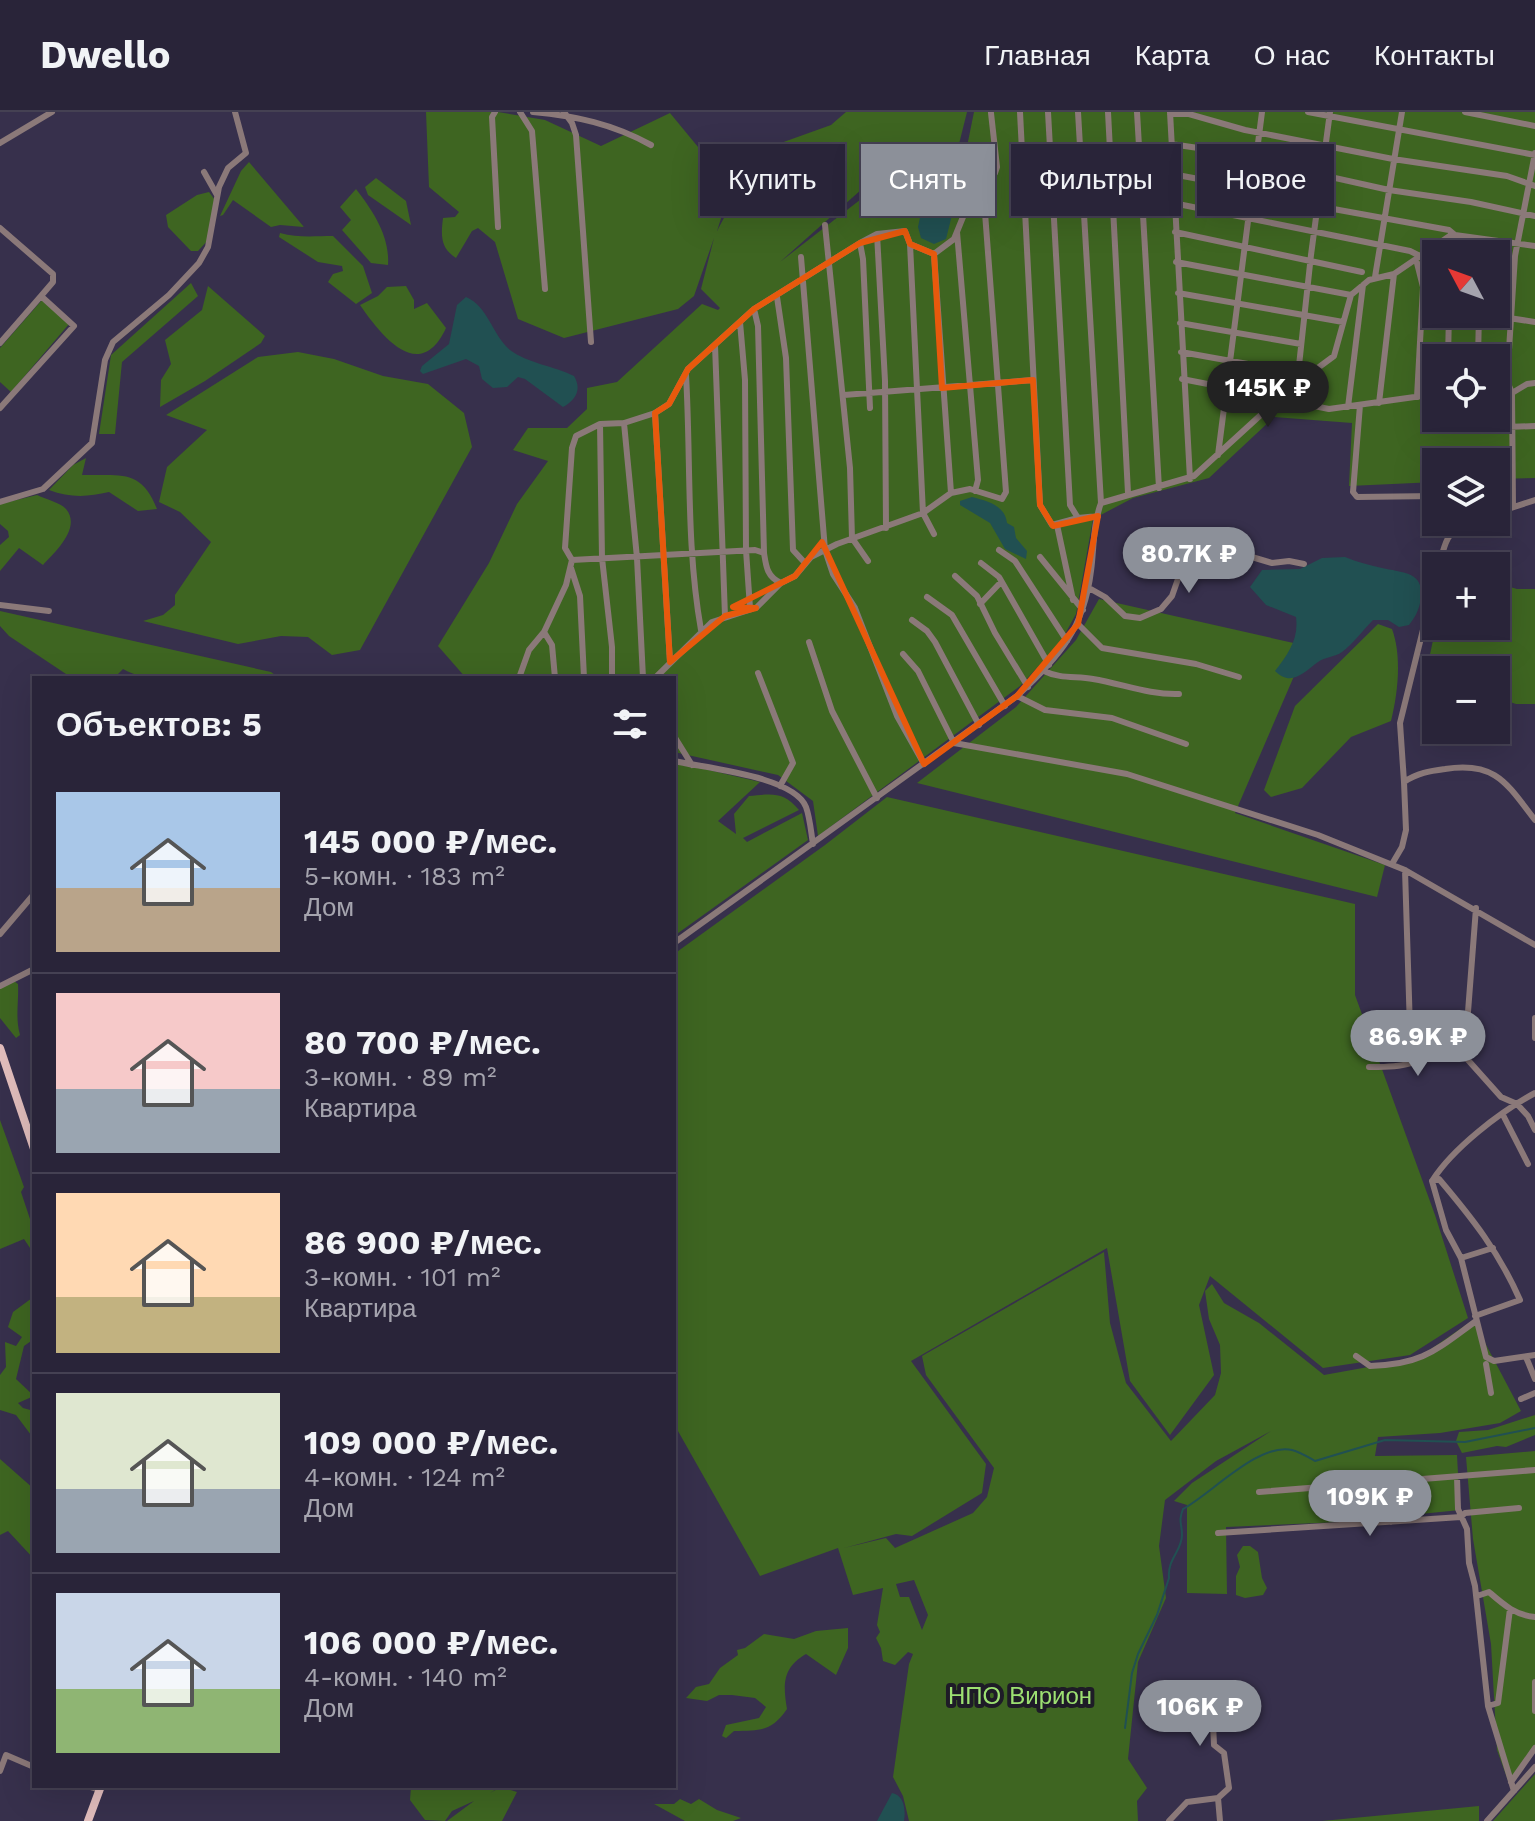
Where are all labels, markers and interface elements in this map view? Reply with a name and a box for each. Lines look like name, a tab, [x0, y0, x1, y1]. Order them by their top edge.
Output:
text: Dwello	[40, 33, 170, 77]
text: Главная	[984, 39, 1091, 72]
text: Карта	[1135, 39, 1210, 72]
text: О нас	[1254, 39, 1330, 72]
text: Контакты	[1374, 39, 1495, 72]
chip: Купить	[700, 144, 845, 216]
chip: Снять	[861, 144, 995, 216]
chip: Фильтры	[1011, 144, 1181, 216]
chip: Новое	[1197, 144, 1334, 216]
north arrow	[1422, 240, 1510, 328]
map controls	[1422, 240, 1510, 744]
button: locate	[1422, 344, 1510, 432]
pin: 145K ₽	[1203, 361, 1333, 429]
text: 145K ₽	[1225, 372, 1311, 402]
button: layers	[1422, 448, 1510, 536]
pin: 80.7K ₽	[1115, 527, 1263, 595]
text: 80.7K ₽	[1141, 538, 1237, 568]
button: +	[1422, 552, 1510, 640]
button: −	[1422, 656, 1510, 744]
icon: filters	[608, 702, 652, 746]
text: Объектов: 5	[56, 704, 262, 744]
text: 145 000 ₽/мес.	[304, 821, 557, 861]
icon: home	[120, 824, 216, 920]
text: 5-комн. · 183 m²	[304, 861, 505, 891]
text: Дом	[304, 892, 354, 922]
pin: 86.9K ₽	[1344, 1010, 1492, 1078]
text: 86.9K ₽	[1368, 1021, 1468, 1051]
text: 80 700 ₽/мес.	[304, 1022, 541, 1062]
icon: home	[120, 1025, 216, 1121]
text: 3-комн. · 89 m²	[304, 1062, 497, 1092]
text: Квартира	[304, 1093, 416, 1123]
text: 86 900 ₽/мес.	[304, 1222, 542, 1262]
icon: home	[120, 1225, 216, 1321]
text: 3-комн. · 101 m²	[304, 1262, 500, 1292]
text: Квартира	[304, 1293, 416, 1323]
text: 109 000 ₽/мес.	[304, 1422, 558, 1462]
icon: home	[120, 1425, 216, 1521]
text: 4-комн. · 124 m²	[304, 1462, 505, 1492]
pin: 109K ₽	[1305, 1470, 1435, 1538]
text: 109K ₽	[1326, 1481, 1414, 1511]
text: Дом	[304, 1493, 354, 1523]
text: 106 000 ₽/мес.	[304, 1622, 558, 1662]
icon: home	[120, 1625, 216, 1721]
text: 4-комн. · 140 m²	[304, 1662, 507, 1692]
pin: 106K ₽	[1135, 1680, 1265, 1748]
park label: НПО Вирион	[948, 1682, 1092, 1710]
text: 106K ₽	[1156, 1691, 1244, 1721]
text: Дом	[304, 1693, 354, 1723]

